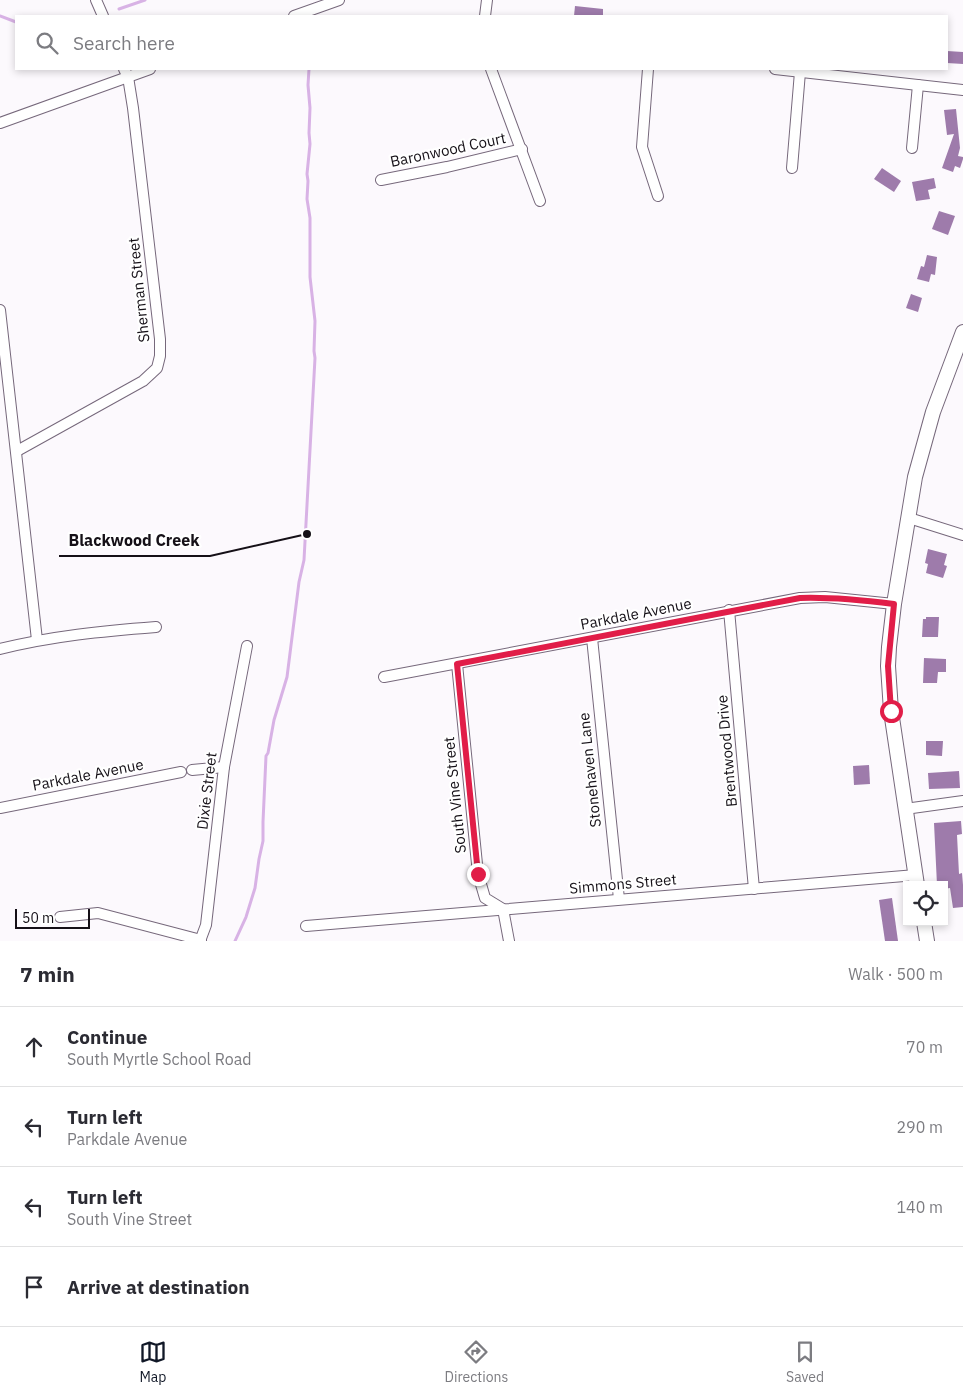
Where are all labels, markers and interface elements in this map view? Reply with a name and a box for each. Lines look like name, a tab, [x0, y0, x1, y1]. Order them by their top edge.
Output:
search box	[15, 15, 948, 70]
icon: search	[33, 29, 61, 57]
text: Search here	[73, 31, 175, 55]
street label: Baronwood Court	[388, 128, 507, 171]
street label: Sherman Street	[124, 237, 153, 343]
callout: Blackwood Creek	[59, 525, 210, 556]
text: Blackwood Creek	[69, 530, 200, 550]
street label: Parkdale Avenue	[579, 593, 693, 634]
street label: Brentwood Drive	[712, 694, 741, 808]
route start	[880, 700, 903, 723]
street label: Stonehaven Lane	[574, 712, 605, 828]
street label: South Vine Street	[439, 736, 470, 854]
street label: Dixie Street	[192, 751, 221, 831]
street label: Parkdale Avenue	[31, 754, 145, 795]
route end	[467, 863, 490, 886]
street label: Simmons Street	[569, 869, 677, 898]
map controls	[903, 881, 948, 926]
button: locate	[903, 881, 948, 926]
scale bar	[15, 906, 90, 929]
text: 50 m	[22, 909, 54, 927]
text: 7 min	[20, 960, 75, 988]
text: Walk · 500 m	[848, 964, 943, 984]
text: Continue	[67, 1025, 147, 1049]
icon: ahead	[20, 1033, 48, 1061]
text: 70 m	[906, 1037, 943, 1057]
text: South Myrtle School Road	[67, 1049, 252, 1069]
text: Turn left	[67, 1105, 143, 1129]
icon: left	[20, 1113, 48, 1141]
text: 290 m	[896, 1117, 943, 1137]
text: Parkdale Avenue	[67, 1129, 187, 1149]
text: Turn left	[67, 1185, 143, 1209]
icon: left	[20, 1193, 48, 1221]
text: 140 m	[896, 1197, 943, 1217]
text: South Vine Street	[67, 1209, 192, 1229]
icon: arrive	[20, 1273, 48, 1301]
text: Arrive at destination	[67, 1275, 250, 1299]
tab: Map	[139, 1338, 167, 1386]
tab: Directions	[445, 1338, 508, 1386]
tab: Saved	[786, 1338, 824, 1386]

